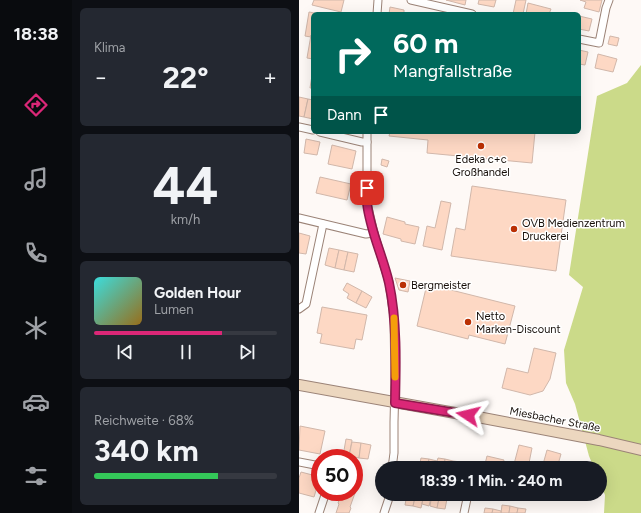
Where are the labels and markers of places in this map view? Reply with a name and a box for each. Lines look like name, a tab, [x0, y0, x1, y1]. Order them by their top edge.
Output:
marker: Edeka c+c Großhandel	[476, 141, 486, 151]
place label: Edeka c+c Großhandel	[452, 153, 510, 179]
pin	[350, 171, 384, 205]
place label: OVB Medienzentrum Druckerei	[522, 217, 625, 243]
marker: OVB Medienzentrum Druckerei	[509, 224, 519, 234]
place label: Bergmeister	[411, 279, 471, 292]
marker: Bergmeister	[398, 280, 408, 290]
place label: Netto Marken-Discount	[476, 310, 561, 336]
marker: Netto Marken-Discount	[463, 317, 473, 327]

